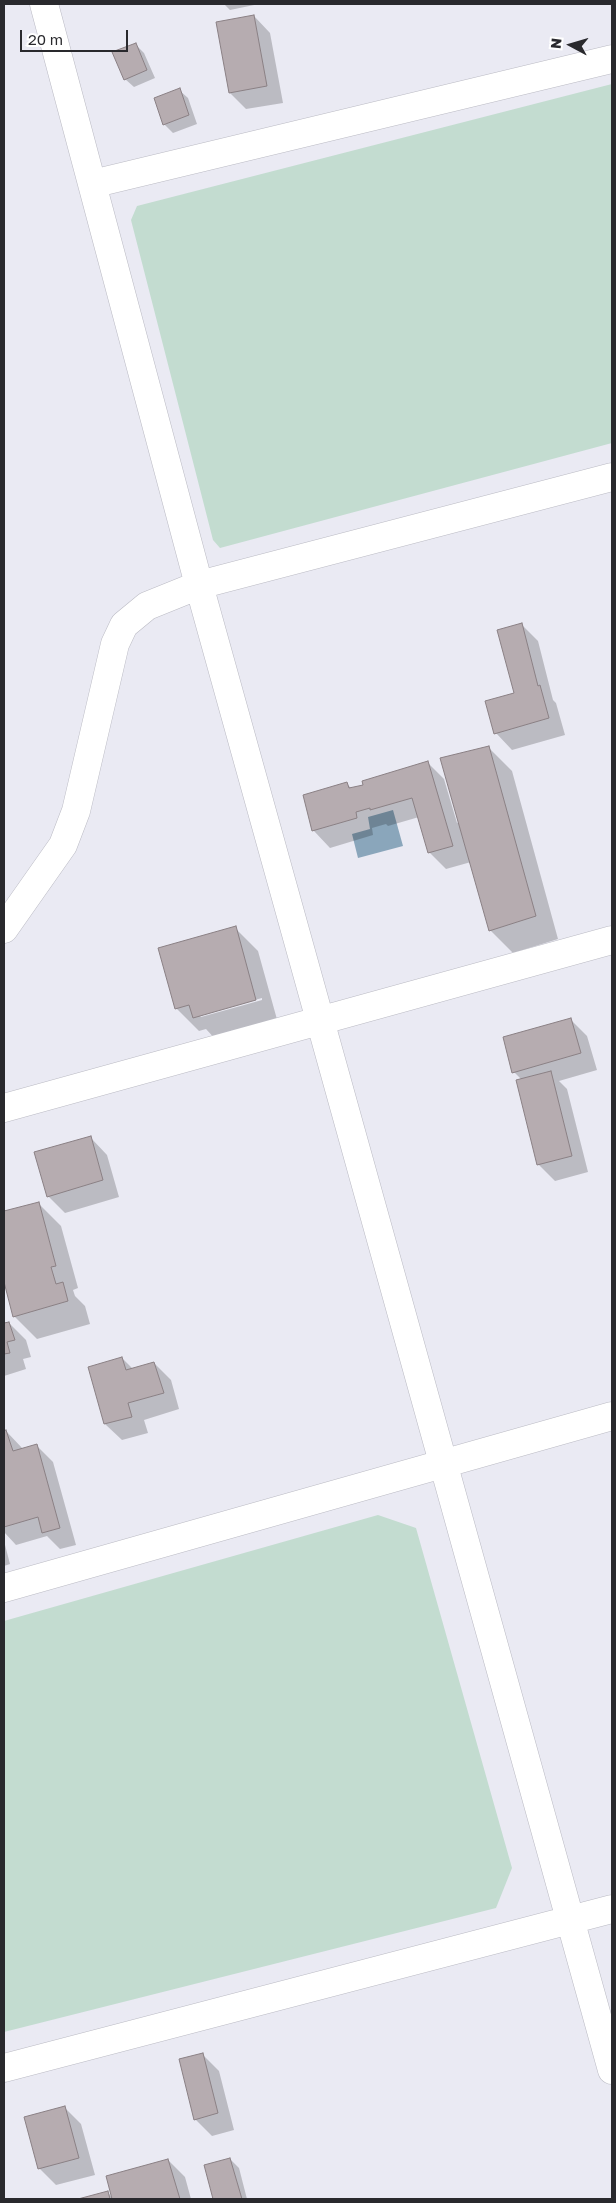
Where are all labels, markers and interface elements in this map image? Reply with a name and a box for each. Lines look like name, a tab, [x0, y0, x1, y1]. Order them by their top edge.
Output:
scale bar	[22, 20, 130, 52]
north arrow	[546, 20, 596, 70]
text: 20 m	[28, 30, 63, 48]
text: N	[547, 37, 565, 50]

